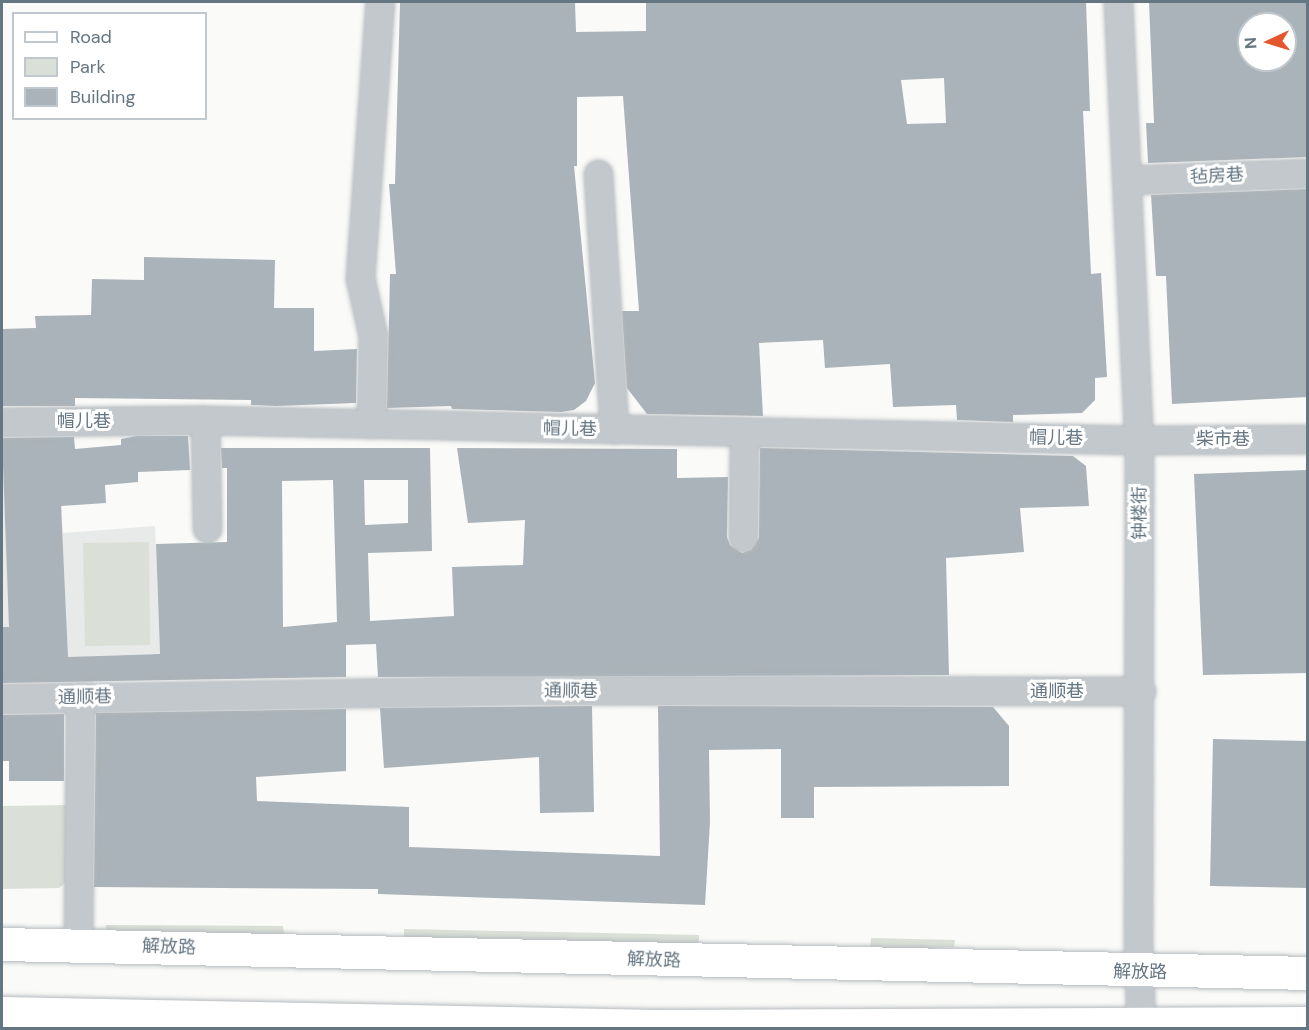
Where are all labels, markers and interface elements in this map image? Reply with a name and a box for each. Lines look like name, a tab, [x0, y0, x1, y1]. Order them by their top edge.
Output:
legend	[12, 12, 207, 120]
north arrow	[1237, 12, 1297, 72]
text: Road	[70, 25, 112, 49]
text: N	[1240, 37, 1261, 50]
text: Park	[70, 55, 106, 79]
text: Building	[70, 85, 135, 109]
street label: 毡房巷	[1189, 164, 1245, 188]
street label: 帽儿巷	[57, 410, 111, 432]
street label: 帽儿巷	[543, 418, 597, 440]
street label: 帽儿巷	[1029, 427, 1083, 449]
street label: 柴市巷	[1196, 428, 1250, 450]
street label: 钟楼街	[1129, 486, 1151, 540]
street label: 通顺巷	[544, 680, 598, 702]
street label: 通顺巷	[1030, 680, 1084, 702]
street label: 通顺巷	[58, 686, 112, 708]
street label: 解放路	[142, 935, 196, 959]
street label: 解放路	[627, 948, 681, 972]
street label: 解放路	[1113, 961, 1167, 983]

